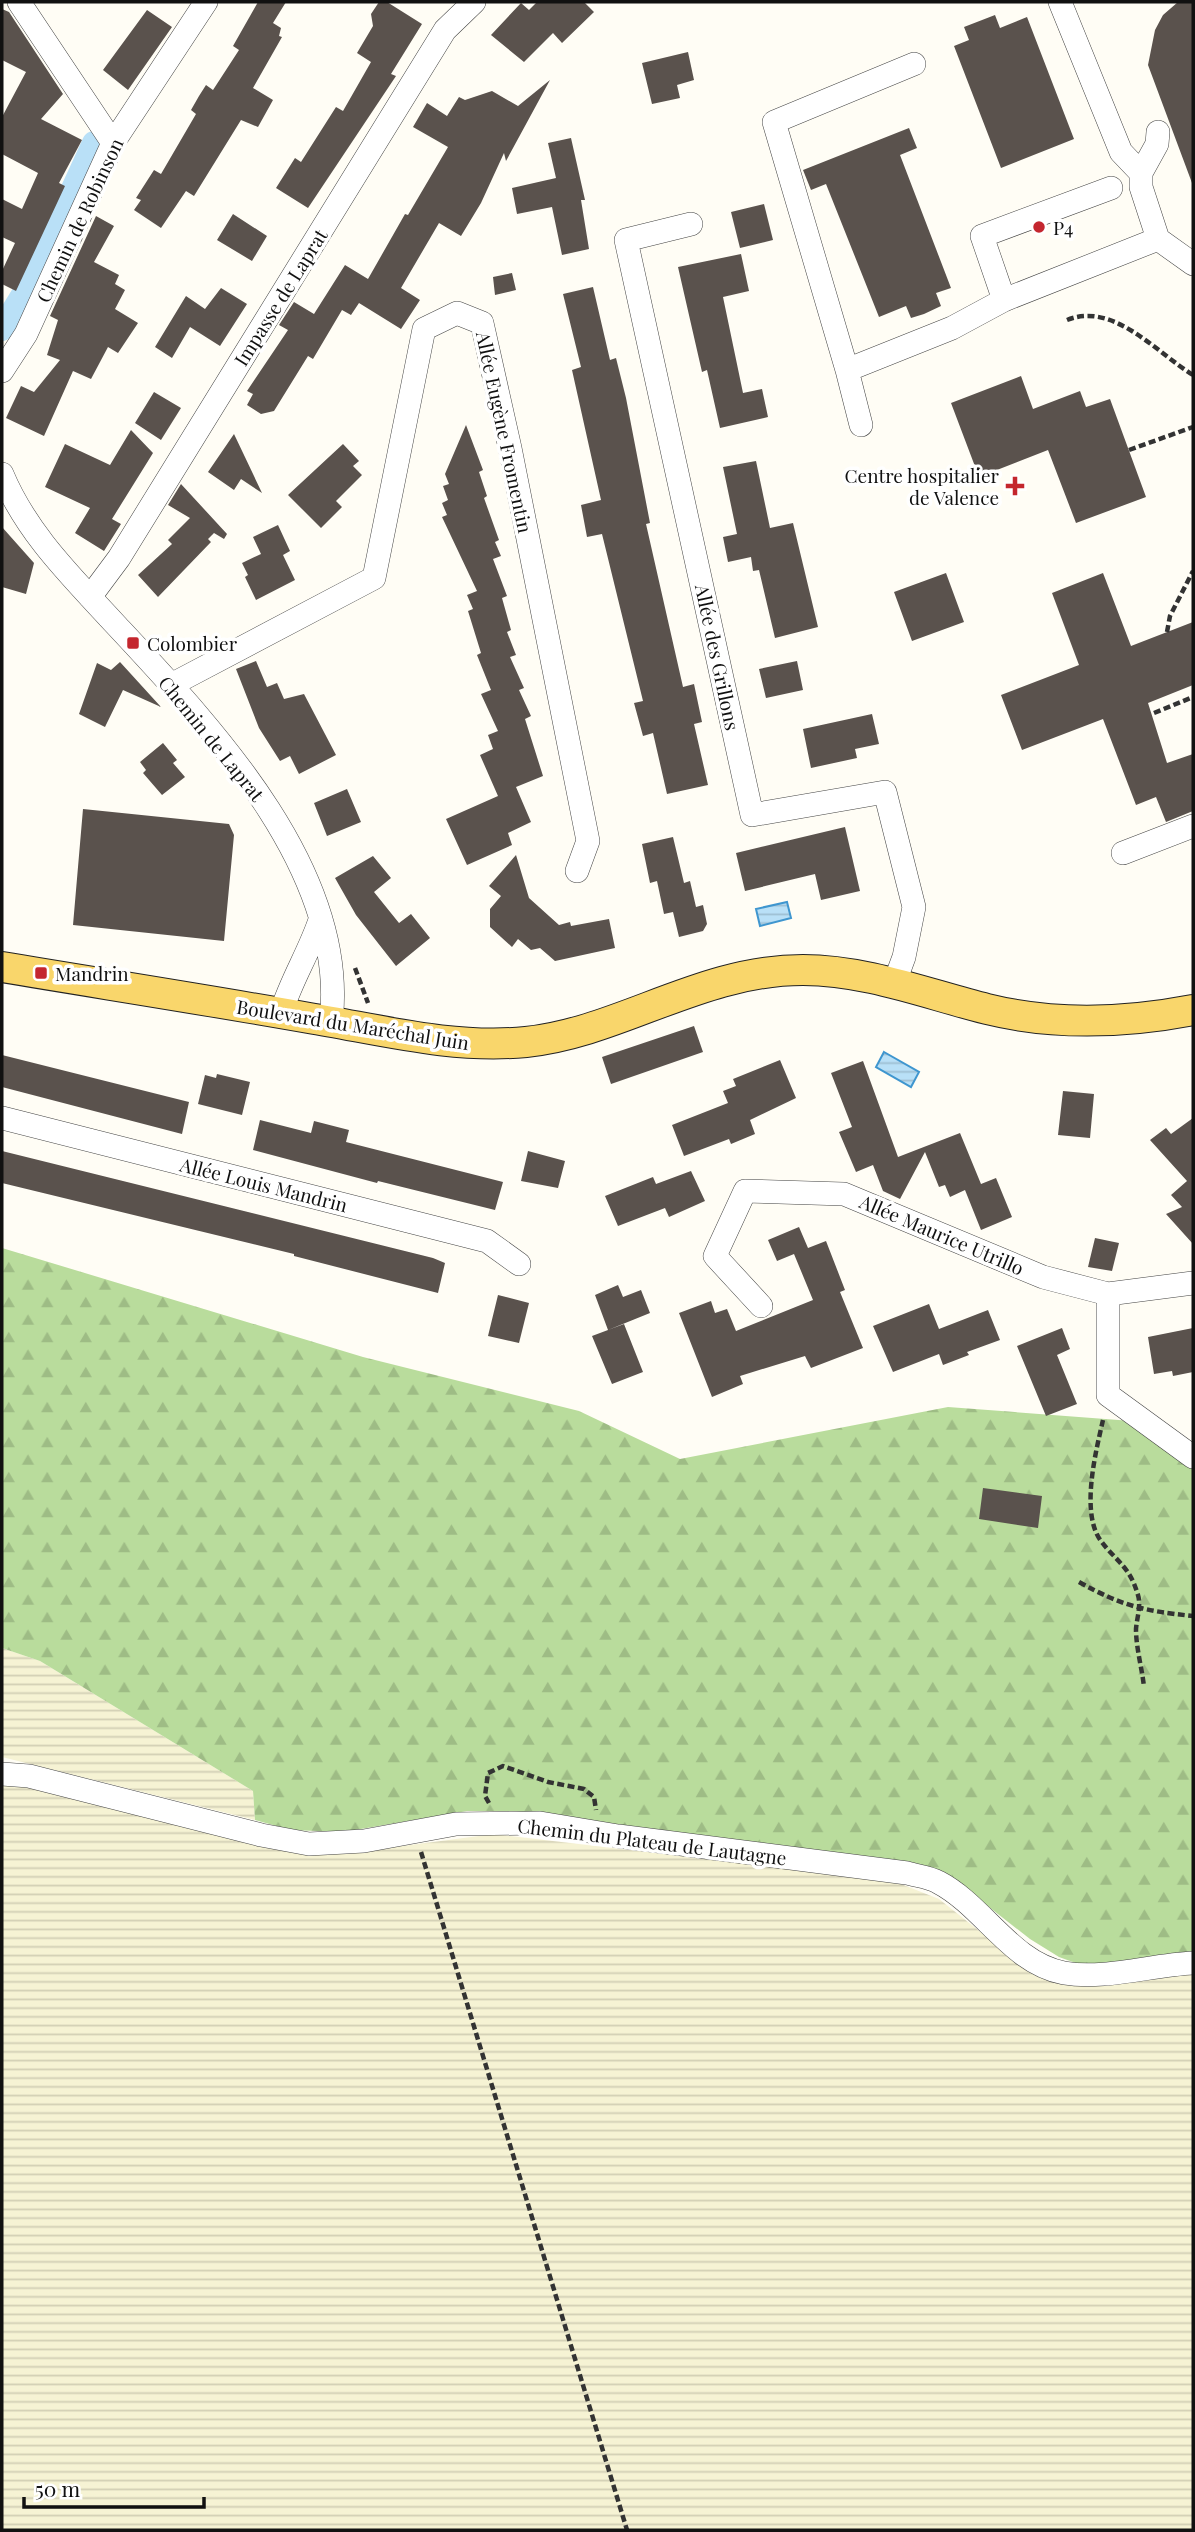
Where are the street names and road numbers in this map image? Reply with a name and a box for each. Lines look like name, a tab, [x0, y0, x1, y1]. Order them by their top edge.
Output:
street label: Chemin de Robinson	[30, 133, 129, 306]
street label: Impasse de Laprat	[227, 223, 333, 370]
street label: Allée Eugène Fromentin	[471, 328, 539, 536]
street label: Allée des Grillons	[690, 581, 746, 732]
street label: Chemin de Laprat	[153, 670, 271, 806]
street label: Boulevard du Maréchal Juin	[235, 993, 472, 1055]
street label: Allée Louis Mandrin	[177, 1150, 351, 1218]
street label: Allée Maurice Utrillo	[855, 1187, 1028, 1280]
street label: Chemin du Plateau de Lautagne	[516, 1812, 788, 1870]

